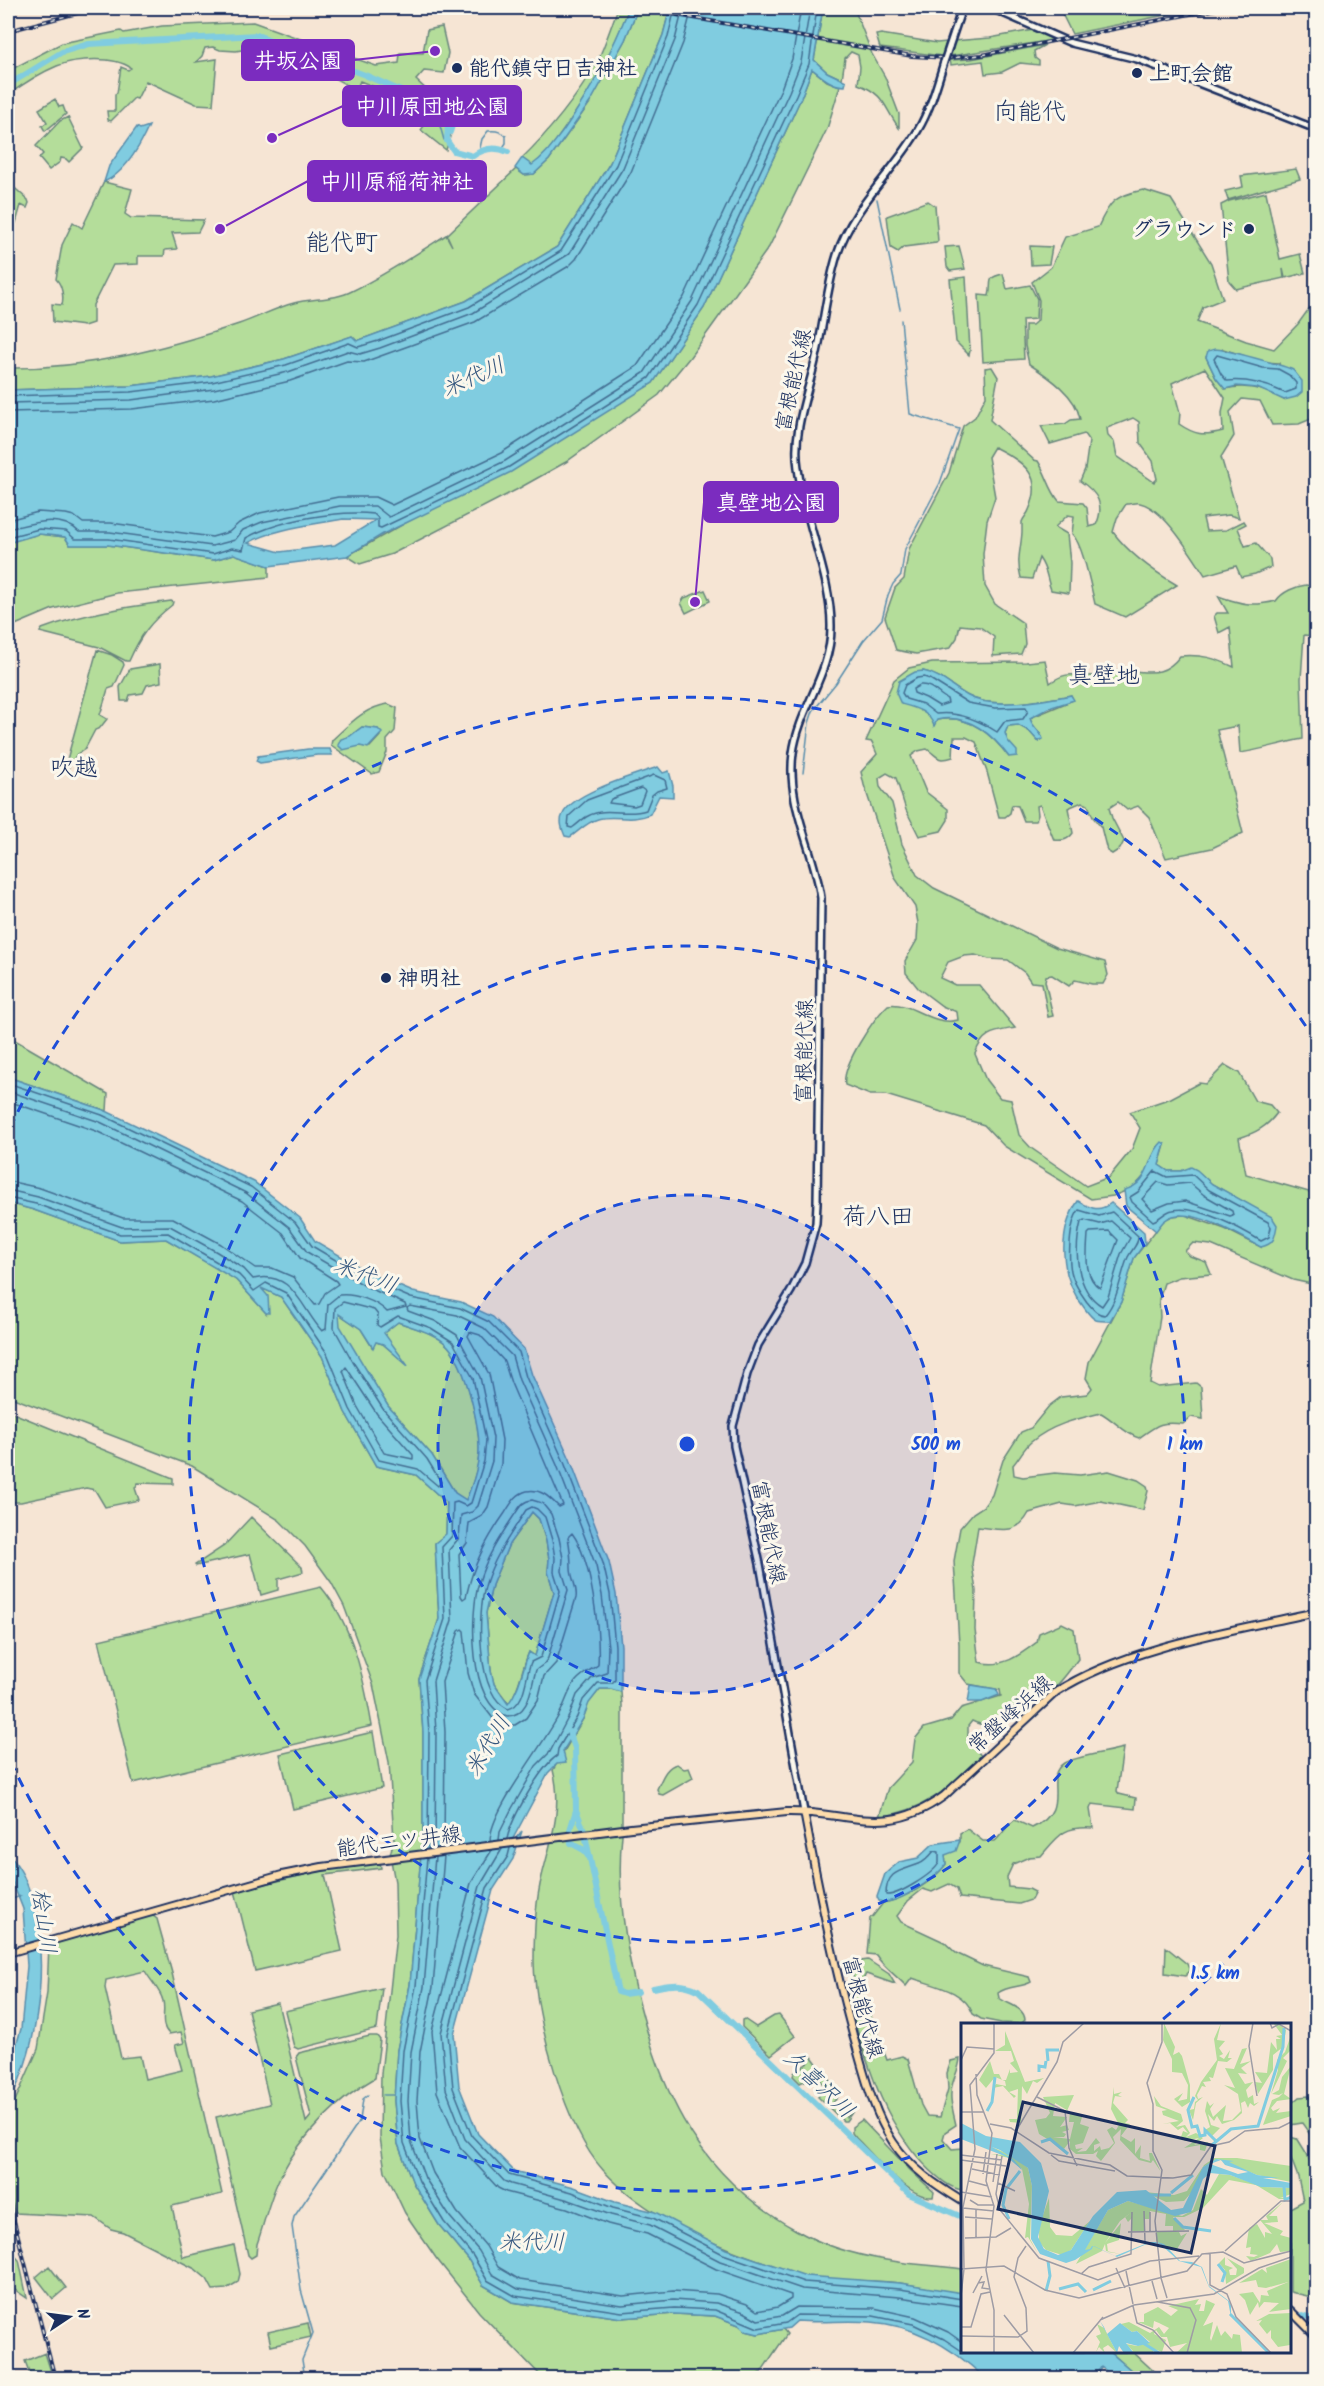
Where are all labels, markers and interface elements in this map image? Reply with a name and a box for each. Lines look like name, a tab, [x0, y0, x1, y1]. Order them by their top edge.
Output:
callout: 井坂公園	[242, 40, 354, 80]
text: 井坂公園	[254, 45, 342, 80]
place label: 能代鎮守日吉神社	[469, 53, 637, 86]
place label: 上町会館	[1149, 58, 1233, 91]
marker: 能代鎮守日吉神社	[450, 61, 464, 75]
marker: 上町会館	[1130, 66, 1144, 80]
callout: 中川原団地公園	[343, 86, 521, 126]
text: 中川原団地公園	[355, 91, 509, 126]
district label: 向能代	[994, 93, 1066, 132]
callout: 中川原稲荷神社	[308, 161, 486, 201]
text: 中川原稲荷神社	[320, 166, 474, 201]
place label: グラウンド	[1132, 214, 1237, 247]
marker: グラウンド	[1242, 222, 1256, 236]
district label: 能代町	[306, 224, 378, 263]
street label: 富根能代線	[767, 326, 822, 435]
water label: 米代川	[437, 349, 511, 408]
callout: 真壁地公園	[704, 482, 838, 522]
text: 真壁地公園	[716, 487, 826, 522]
district label: 真壁地	[1068, 657, 1140, 696]
district label: 吹越	[50, 749, 98, 788]
place label: 神明社	[398, 963, 461, 996]
marker: 神明社	[379, 971, 393, 985]
street label: 富根能代線	[788, 998, 823, 1104]
district label: 荷八田	[842, 1198, 914, 1237]
water label: 米代川	[328, 1248, 402, 1305]
text: 500 m	[910, 1431, 961, 1460]
text: 1 km	[1167, 1431, 1203, 1460]
centre of rings	[677, 1434, 697, 1454]
street label: 富根能代線	[741, 1478, 794, 1587]
street label: 常盤峰浜線	[961, 1668, 1061, 1763]
water label: 米代川	[457, 1709, 521, 1784]
street label: 能代二ツ井線	[335, 1818, 464, 1867]
water label: 桧山川	[21, 1886, 64, 1956]
street label: 富根能代線	[832, 1952, 891, 2062]
text: 1.5 km	[1190, 1960, 1240, 1989]
inset map	[961, 2023, 1291, 2353]
water label: 久喜沢川	[774, 2042, 862, 2128]
water label: 米代川	[499, 2226, 565, 2261]
north arrow	[39, 2287, 99, 2347]
text: N	[69, 2306, 95, 2322]

